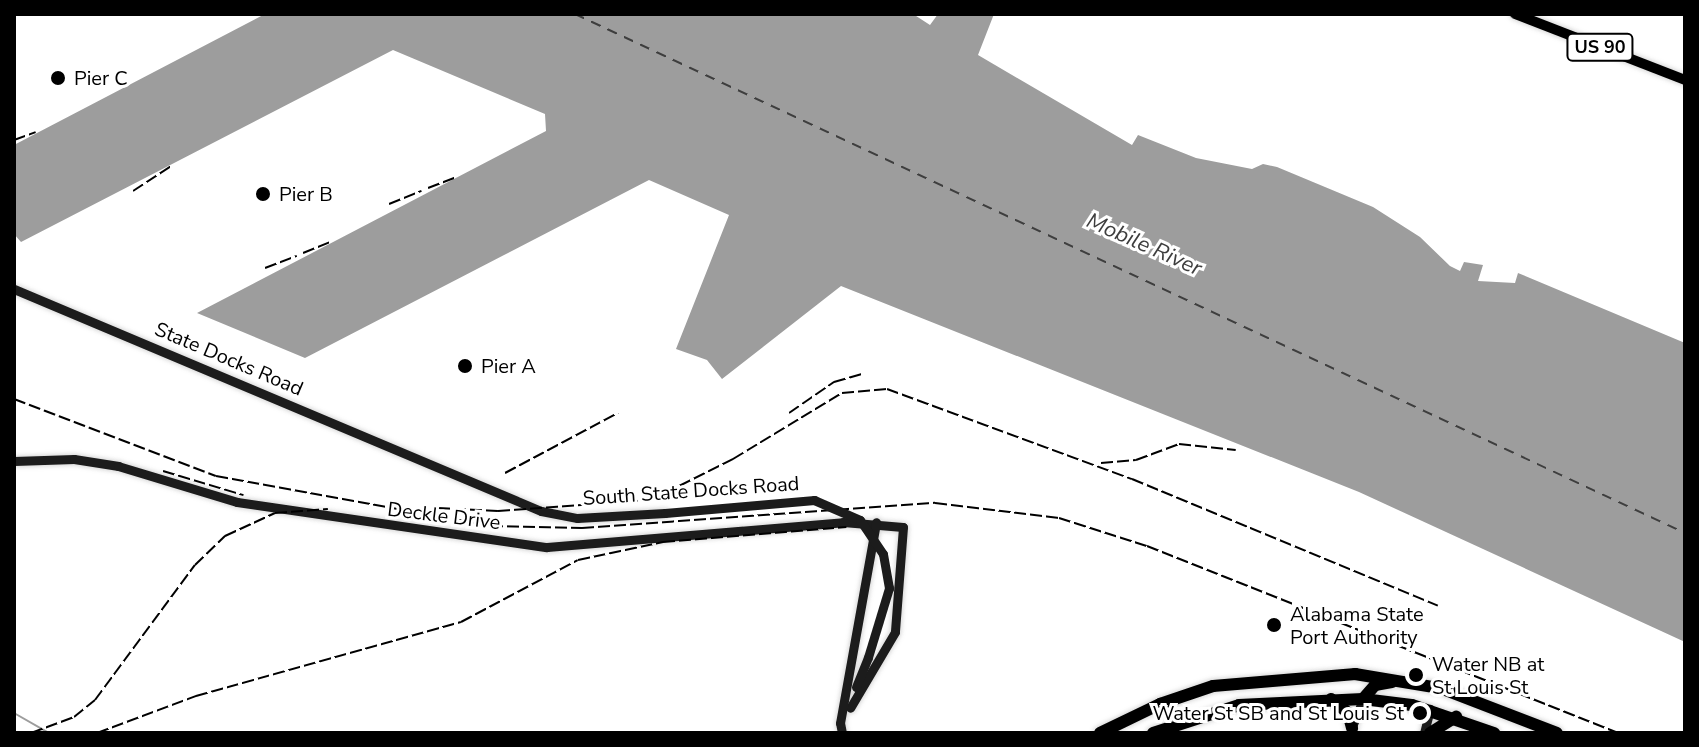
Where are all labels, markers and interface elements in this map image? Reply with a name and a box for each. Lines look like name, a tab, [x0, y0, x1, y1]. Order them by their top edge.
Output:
road number: US 90	[1566, 33, 1634, 61]
place label: Pier C	[74, 66, 128, 90]
marker: Pier C	[49, 69, 67, 87]
place label: Pier B	[279, 182, 333, 206]
marker: Pier B	[254, 185, 272, 203]
water label: Mobile River	[1082, 208, 1206, 282]
street label: State Docks Road	[151, 317, 307, 401]
place label: Pier A	[481, 354, 536, 378]
marker: Pier A	[456, 357, 474, 375]
street label: South State Docks Road	[582, 471, 800, 511]
street label: Deckle Drive	[386, 497, 502, 535]
place label: Alabama State Port Authority	[1290, 602, 1424, 649]
marker: Alabama State Port Authority	[1265, 616, 1283, 634]
place label: Water NB at St Louis St	[1432, 652, 1544, 699]
marker: Water NB at St Louis St	[1407, 666, 1425, 684]
place label: Water St SB and St Louis St	[1152, 701, 1404, 725]
marker: Water St SB and St Louis St	[1411, 704, 1429, 722]

